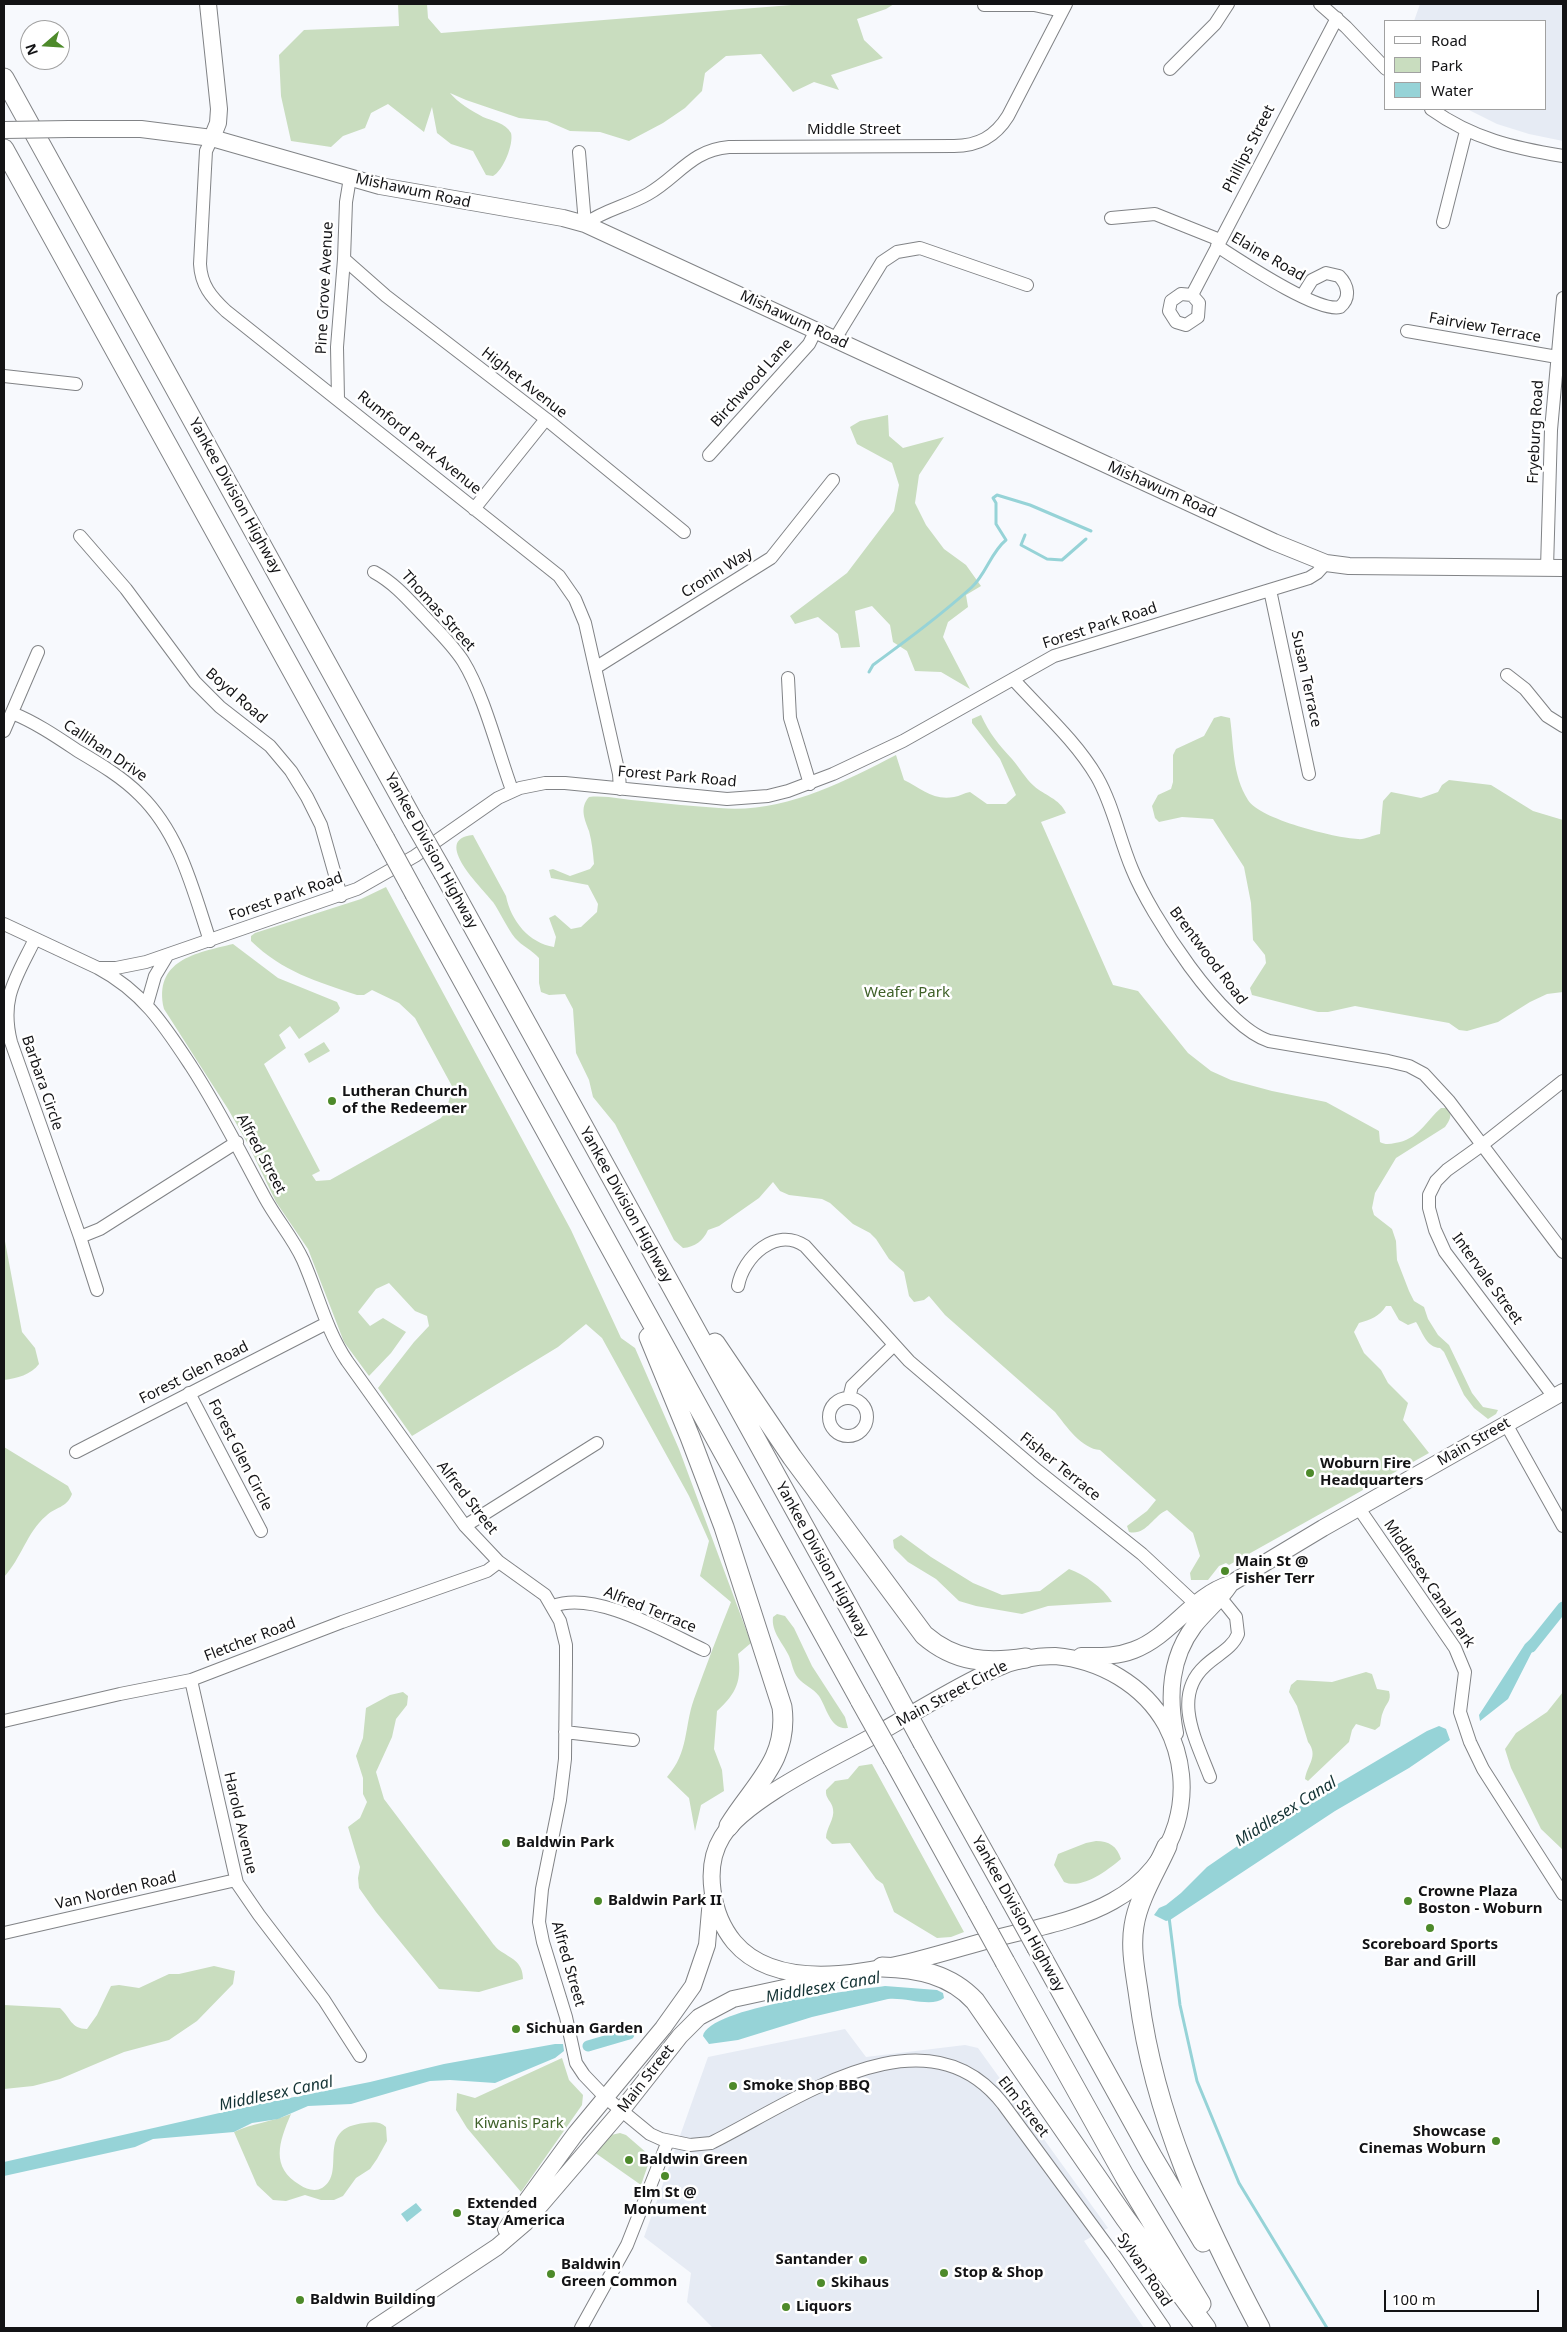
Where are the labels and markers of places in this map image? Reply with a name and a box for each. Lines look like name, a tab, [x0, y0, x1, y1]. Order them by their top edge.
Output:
place label: Lutheran Church of the Redeemer	[342, 1083, 467, 1118]
marker: Lutheran Church of the Redeemer	[326, 1095, 338, 1107]
place label: Woburn Fire Headquarters	[1320, 1455, 1424, 1490]
marker: Woburn Fire Headquarters	[1304, 1467, 1316, 1479]
place label: Main St @ Fisher Terr	[1235, 1553, 1315, 1588]
marker: Main St @ Fisher Terr	[1219, 1565, 1231, 1577]
place label: Baldwin Park	[516, 1834, 614, 1852]
marker: Baldwin Park	[500, 1837, 512, 1849]
place label: Crowne Plaza Boston - Woburn	[1418, 1883, 1542, 1918]
place label: Baldwin Park II	[608, 1892, 722, 1910]
marker: Baldwin Park II	[592, 1895, 604, 1907]
marker: Crowne Plaza Boston - Woburn	[1402, 1895, 1414, 1907]
marker: Scoreboard Sports Bar and Grill	[1424, 1922, 1436, 1934]
place label: Scoreboard Sports Bar and Grill	[1362, 1936, 1498, 1971]
place label: Sichuan Garden	[526, 2020, 643, 2038]
marker: Sichuan Garden	[510, 2023, 522, 2035]
place label: Smoke Shop BBQ	[743, 2077, 870, 2095]
marker: Smoke Shop BBQ	[727, 2080, 739, 2092]
place label: Showcase Cinemas Woburn	[1359, 2123, 1486, 2158]
marker: Showcase Cinemas Woburn	[1490, 2135, 1502, 2147]
place label: Baldwin Green	[639, 2151, 748, 2169]
marker: Baldwin Green	[623, 2154, 635, 2166]
marker: Elm St @ Monument	[659, 2170, 671, 2182]
place label: Elm St @ Monument	[624, 2184, 706, 2219]
place label: Extended Stay America	[467, 2195, 565, 2230]
marker: Extended Stay America	[451, 2207, 463, 2219]
place label: Santander	[776, 2251, 853, 2269]
marker: Santander	[857, 2254, 869, 2266]
place label: Baldwin Green Common	[561, 2256, 677, 2291]
place label: Stop & Shop	[954, 2264, 1044, 2282]
marker: Stop & Shop	[938, 2267, 950, 2279]
marker: Baldwin Green Common	[545, 2268, 557, 2280]
place label: Skihaus	[831, 2274, 889, 2292]
marker: Skihaus	[815, 2277, 827, 2289]
place label: Baldwin Building	[310, 2291, 436, 2309]
marker: Baldwin Building	[294, 2294, 306, 2306]
place label: Liquors	[796, 2298, 852, 2316]
marker: Liquors	[780, 2301, 792, 2313]

